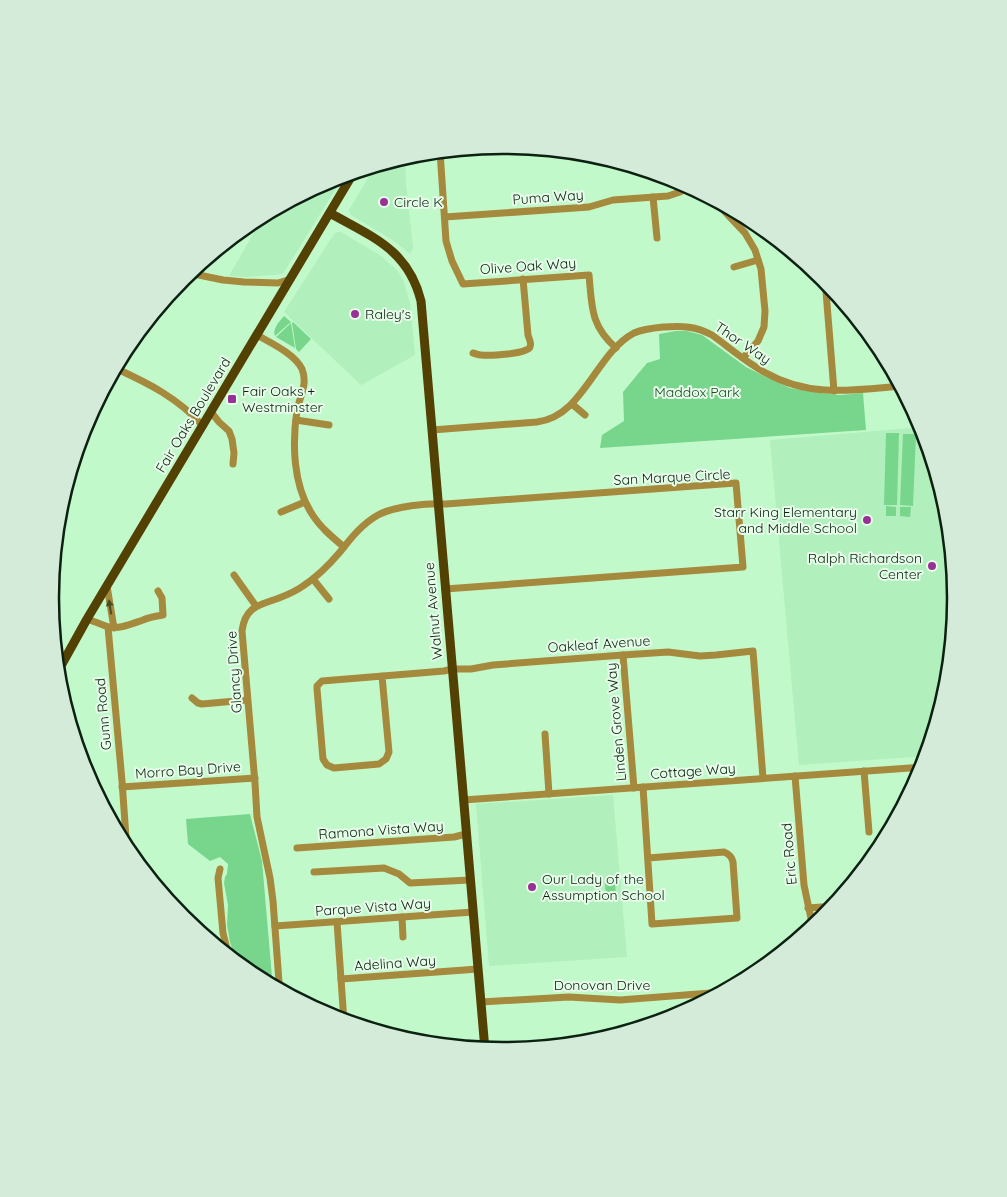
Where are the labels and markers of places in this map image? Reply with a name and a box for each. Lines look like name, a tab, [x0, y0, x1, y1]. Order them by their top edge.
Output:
place label: Circle K	[394, 193, 443, 211]
marker: Circle K	[378, 196, 390, 208]
place label: Raley's	[365, 305, 411, 323]
marker: Raley's	[349, 308, 361, 320]
place label: Fair Oaks + Westminster	[242, 382, 324, 416]
marker: Fair Oaks + Westminster	[226, 393, 238, 405]
place label: Starr King Elementary and Middle School	[714, 503, 857, 537]
marker: Starr King Elementary and Middle School	[861, 514, 873, 526]
place label: Ralph Richardson Center	[808, 549, 923, 583]
marker: Ralph Richardson Center	[926, 560, 938, 572]
place label: Our Lady of the Assumption School	[542, 870, 665, 904]
marker: Our Lady of the Assumption School	[526, 881, 538, 893]

